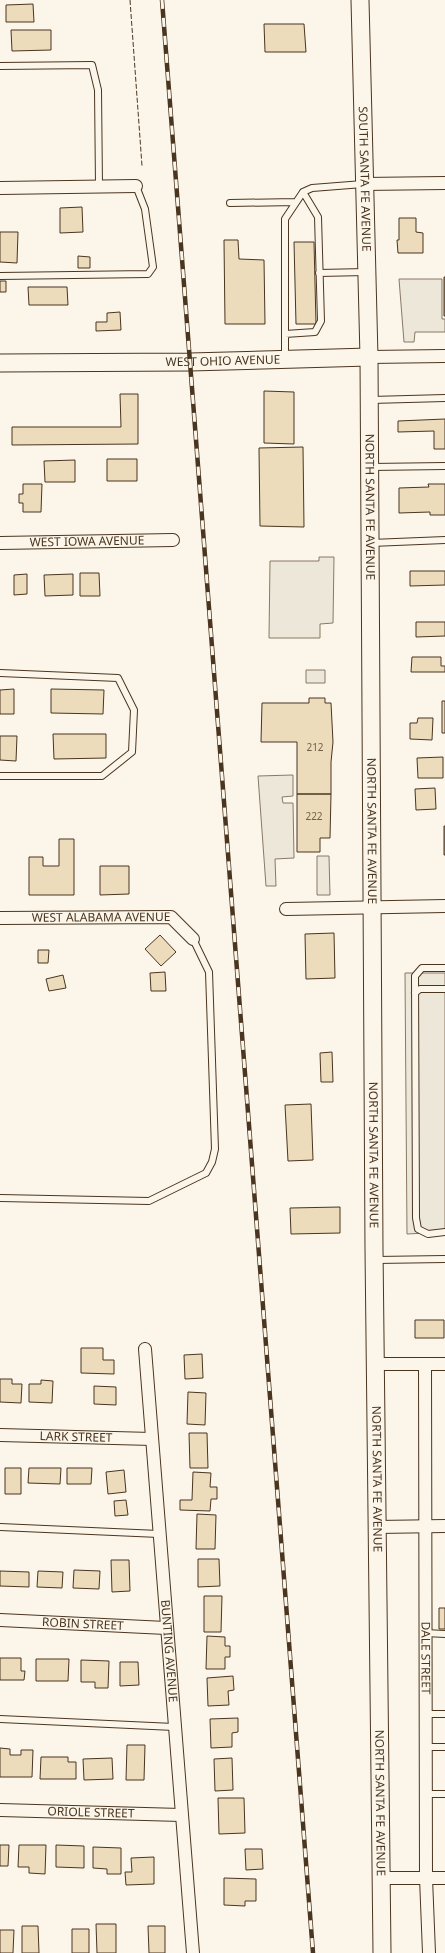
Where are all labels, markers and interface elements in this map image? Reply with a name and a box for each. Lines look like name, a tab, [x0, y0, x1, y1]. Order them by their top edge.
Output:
street label: SOUTH SANTA FE AVENUE	[355, 106, 375, 252]
street label: WEST OHIO AVENUE	[166, 350, 281, 370]
street label: NORTH SANTA FE AVENUE	[361, 434, 379, 580]
street label: WEST IOWA AVENUE	[29, 531, 145, 550]
house number: 212	[306, 740, 324, 754]
street label: NORTH SANTA FE AVENUE	[363, 758, 381, 904]
house number: 222	[305, 809, 323, 823]
street label: WEST ALABAMA AVENUE	[32, 908, 170, 926]
street label: NORTH SANTA FE AVENUE	[365, 1082, 383, 1228]
street label: NORTH SANTA FE AVENUE	[368, 1406, 387, 1552]
street label: LARK STREET	[39, 1427, 113, 1446]
street label: BUNTING AVENUE	[157, 1599, 182, 1703]
street label: ROBIN STREET	[42, 1613, 125, 1634]
street label: DALE STREET	[418, 1621, 435, 1695]
street label: NORTH SANTA FE AVENUE	[371, 1730, 390, 1876]
street label: ORIOLE STREET	[47, 1802, 135, 1822]

